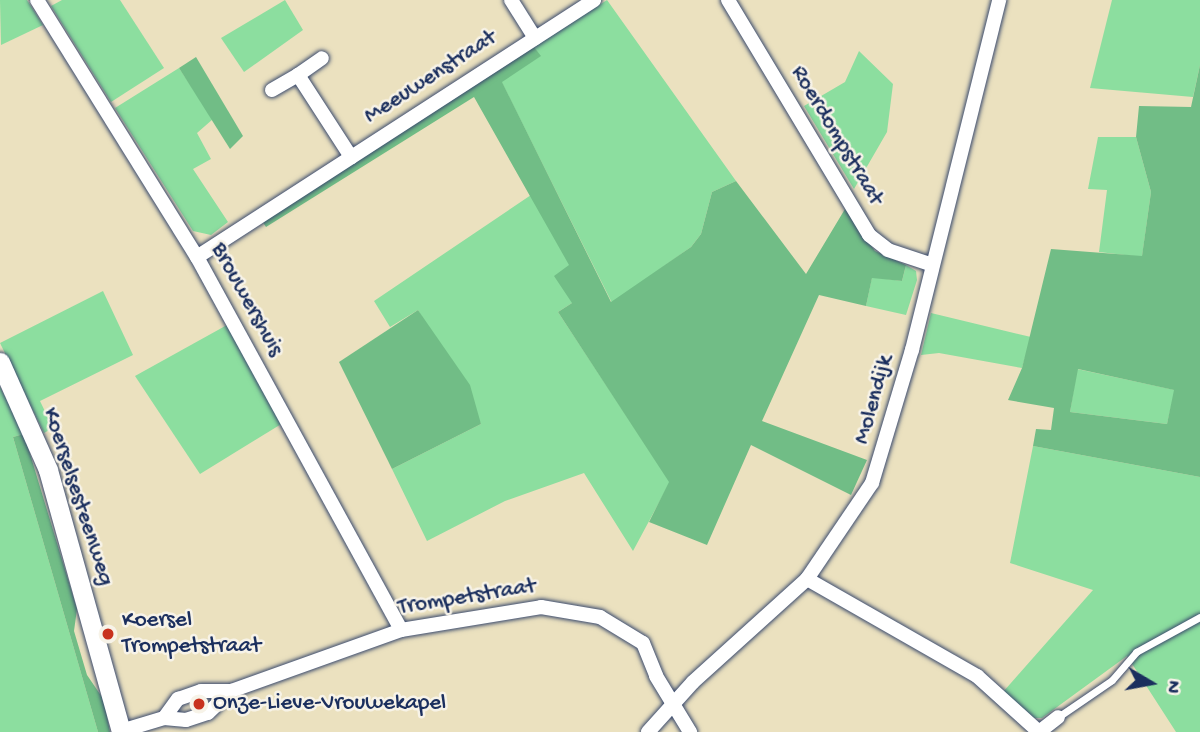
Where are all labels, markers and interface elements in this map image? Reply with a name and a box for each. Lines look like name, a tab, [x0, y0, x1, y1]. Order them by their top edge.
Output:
street label: Meeuwenstraat	[360, 25, 502, 131]
street label: Roerdompstraat	[783, 61, 889, 211]
street label: Brouwershuis	[204, 238, 288, 362]
street label: Molendijk	[849, 352, 901, 448]
street label: Koerselsesteenweg	[35, 404, 119, 590]
street label: Trompetstraat	[396, 574, 538, 622]
place label: Koersel Trompetstraat	[122, 607, 261, 661]
marker: Koersel Trompetstraat	[100, 626, 116, 642]
north arrow	[1116, 648, 1186, 718]
text: N	[1160, 679, 1185, 695]
place label: Onze-Lieve-Vrouwekapel	[213, 690, 446, 718]
marker: Onze-Lieve-Vrouwekapel	[191, 696, 207, 712]

